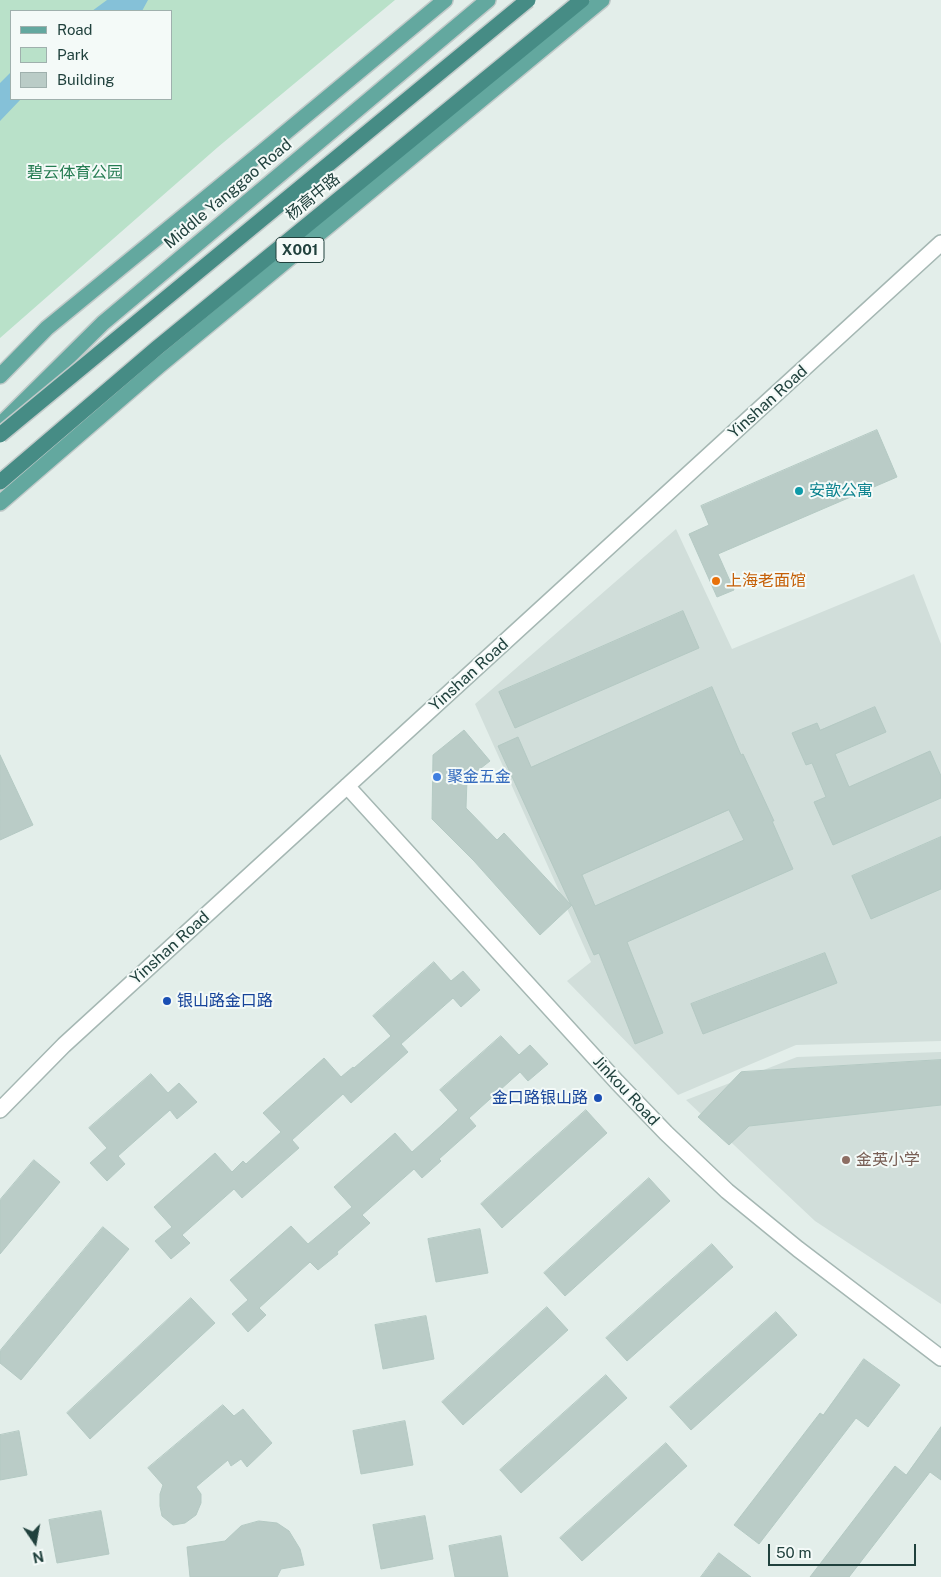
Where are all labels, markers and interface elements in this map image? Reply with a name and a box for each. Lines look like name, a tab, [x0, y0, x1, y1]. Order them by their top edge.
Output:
legend	[10, 10, 172, 100]
text: Road	[57, 21, 93, 38]
text: Park	[57, 46, 89, 63]
text: Building	[57, 71, 115, 88]
street label: Middle Yanggao Road	[160, 135, 296, 253]
park label: 碧云体育公园	[27, 163, 123, 183]
street label: 杨高中路	[282, 169, 344, 225]
road number: X001	[276, 238, 324, 262]
street label: Yinshan Road	[724, 361, 812, 443]
place label: 安歆公寓	[809, 481, 873, 501]
marker: 安歆公寓	[793, 485, 805, 497]
place label: 上海老面馆	[726, 571, 806, 591]
marker: 上海老面馆	[710, 575, 722, 587]
street label: Yinshan Road	[425, 634, 513, 716]
place label: 聚金五金	[447, 767, 511, 787]
marker: 聚金五金	[431, 771, 443, 783]
street label: Yinshan Road	[126, 907, 214, 989]
place label: 银山路金口路	[177, 991, 273, 1011]
marker: 银山路金口路	[161, 995, 173, 1007]
street label: Jinkou Road	[589, 1052, 663, 1130]
place label: 金口路银山路	[492, 1088, 588, 1108]
marker: 金口路银山路	[592, 1092, 604, 1104]
place label: 金英小学	[856, 1150, 920, 1170]
marker: 金英小学	[840, 1154, 852, 1166]
north arrow	[10, 1517, 60, 1567]
scale bar	[771, 1534, 918, 1566]
text: 50 m	[776, 1544, 811, 1561]
text: N	[31, 1548, 45, 1566]

